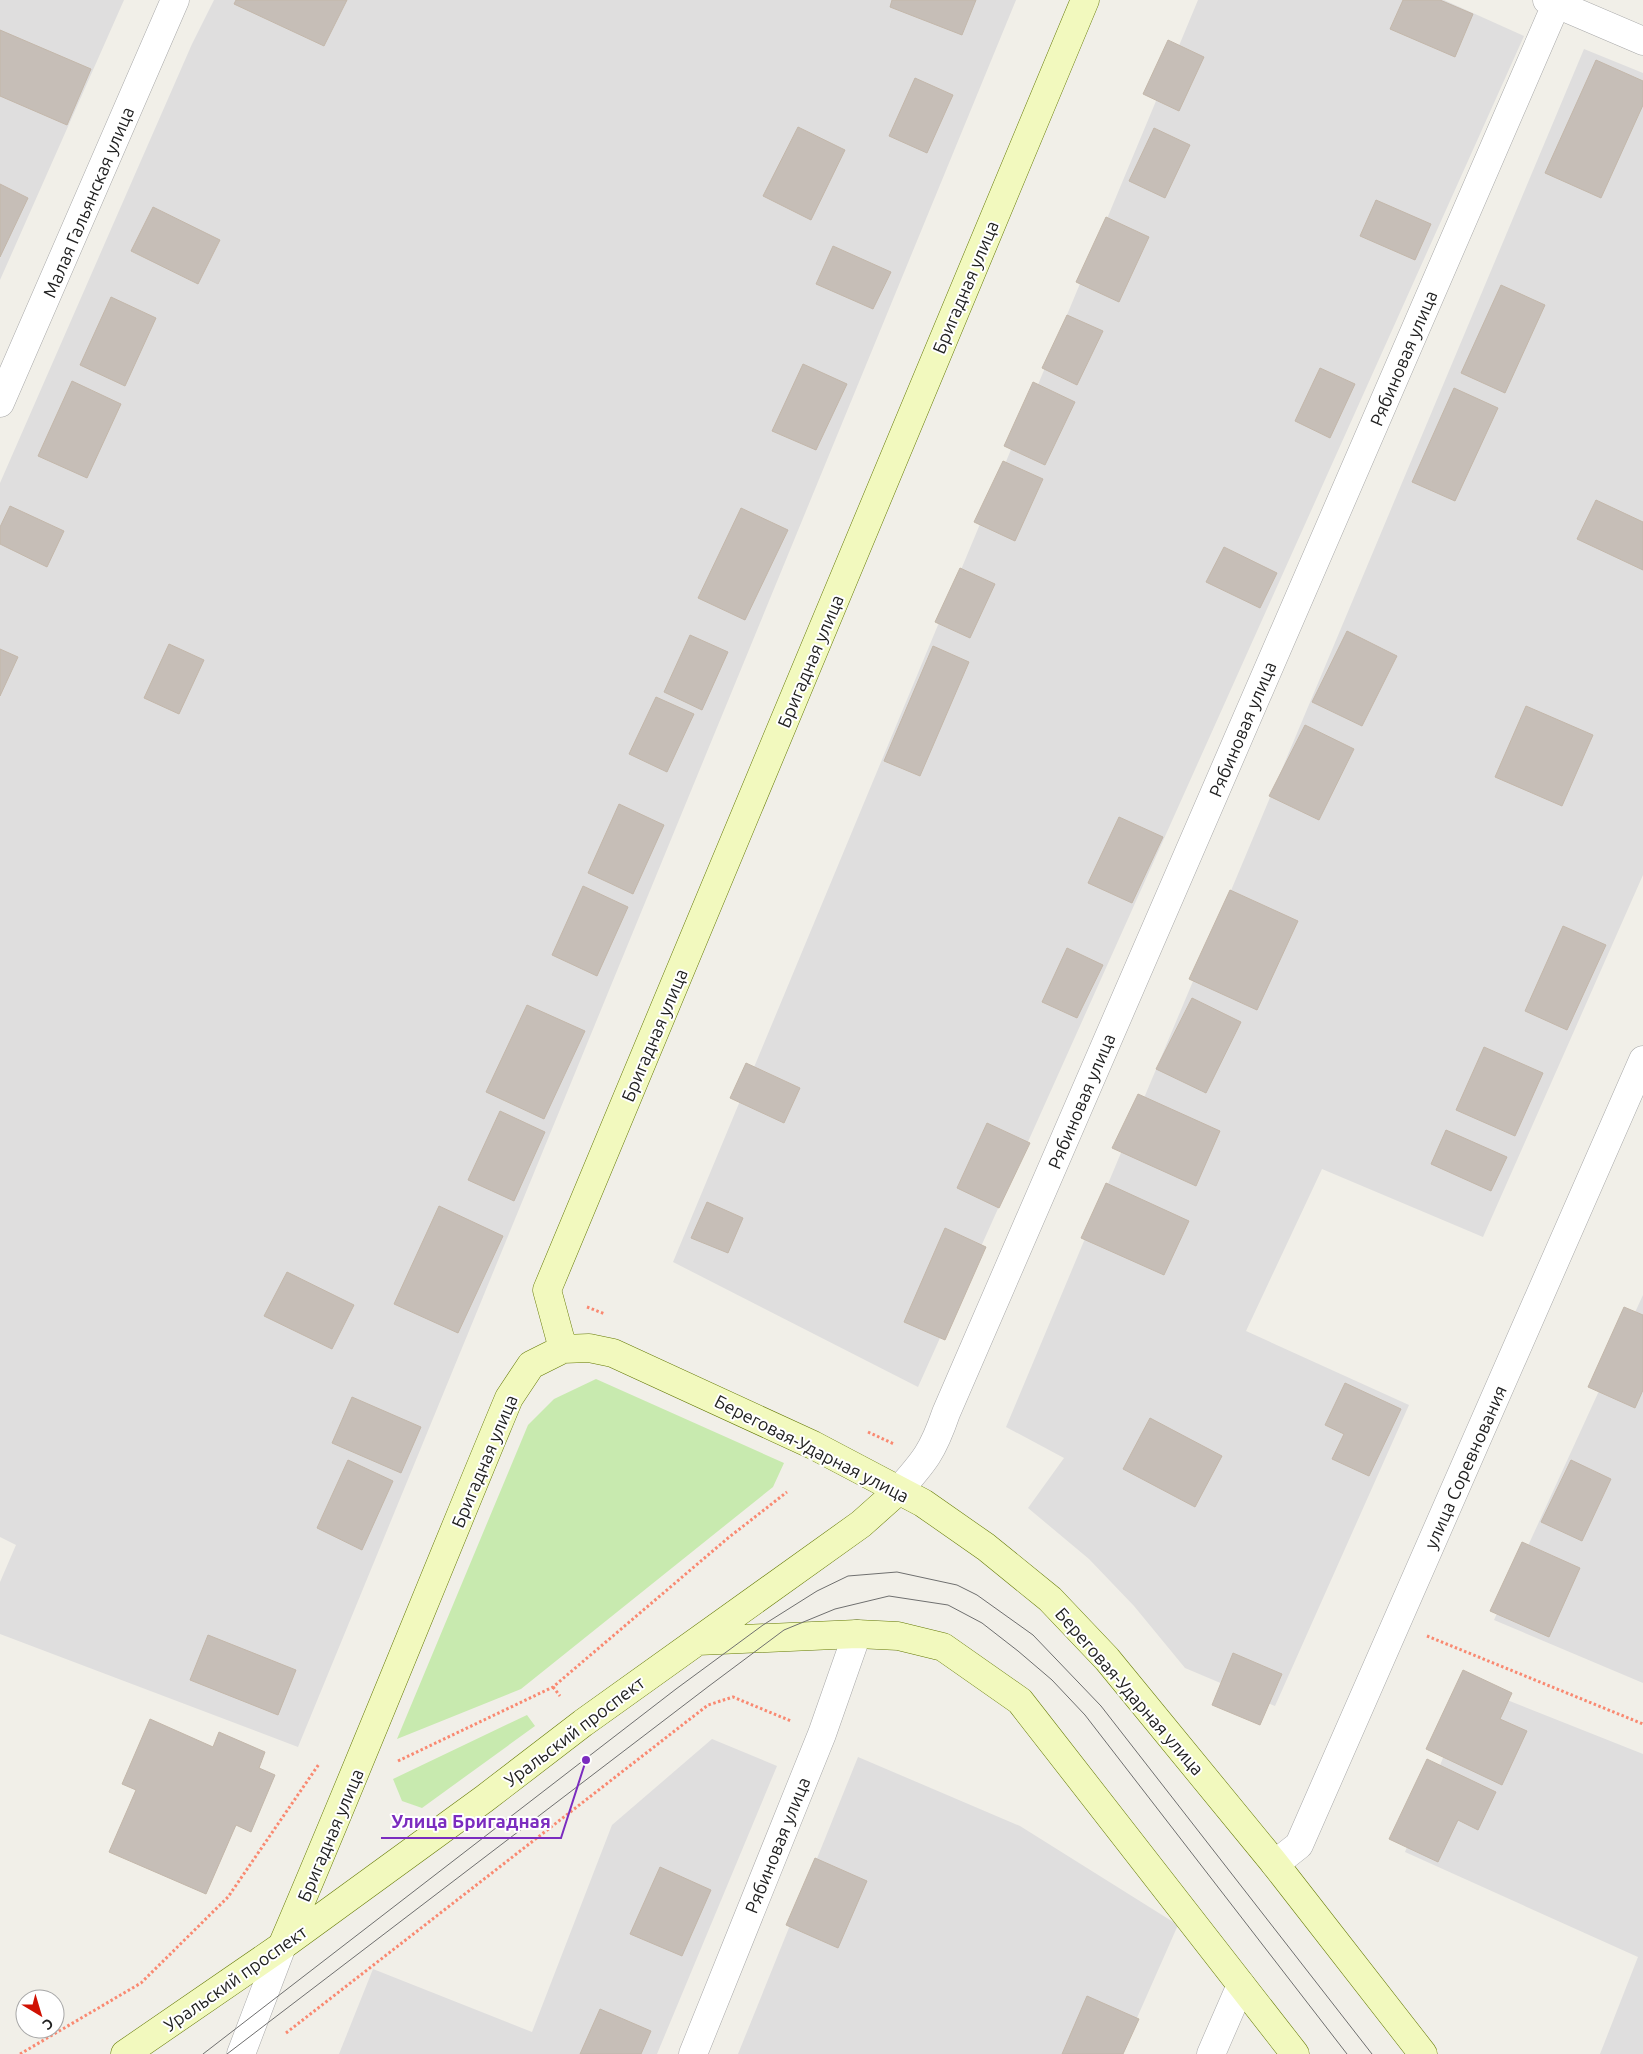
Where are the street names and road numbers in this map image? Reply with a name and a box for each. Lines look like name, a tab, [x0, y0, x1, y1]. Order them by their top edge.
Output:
street label: Малая Гальянская улица	[39, 104, 137, 300]
street label: Бригадная улица	[928, 218, 1002, 356]
street label: Рябиновая улица	[1365, 287, 1441, 429]
street label: Бригадная улица	[773, 592, 847, 730]
street label: Рябиновая улица	[1204, 658, 1280, 800]
street label: Бригадная улица	[617, 966, 691, 1104]
street label: Рябиновая улица	[1043, 1030, 1119, 1172]
street label: улица Соревнования	[1420, 1382, 1510, 1552]
street label: Береговая-Ударная улица	[712, 1390, 912, 1506]
street label: Бригадная улица	[447, 1392, 521, 1530]
street label: Береговая-Ударная улица	[1052, 1603, 1208, 1779]
street label: Уральский проспект	[500, 1672, 648, 1790]
street label: Бригадная улица	[293, 1766, 367, 1904]
street label: Рябиновая улица	[741, 1774, 813, 1916]
street label: Уральский проспект	[160, 1921, 310, 2035]

